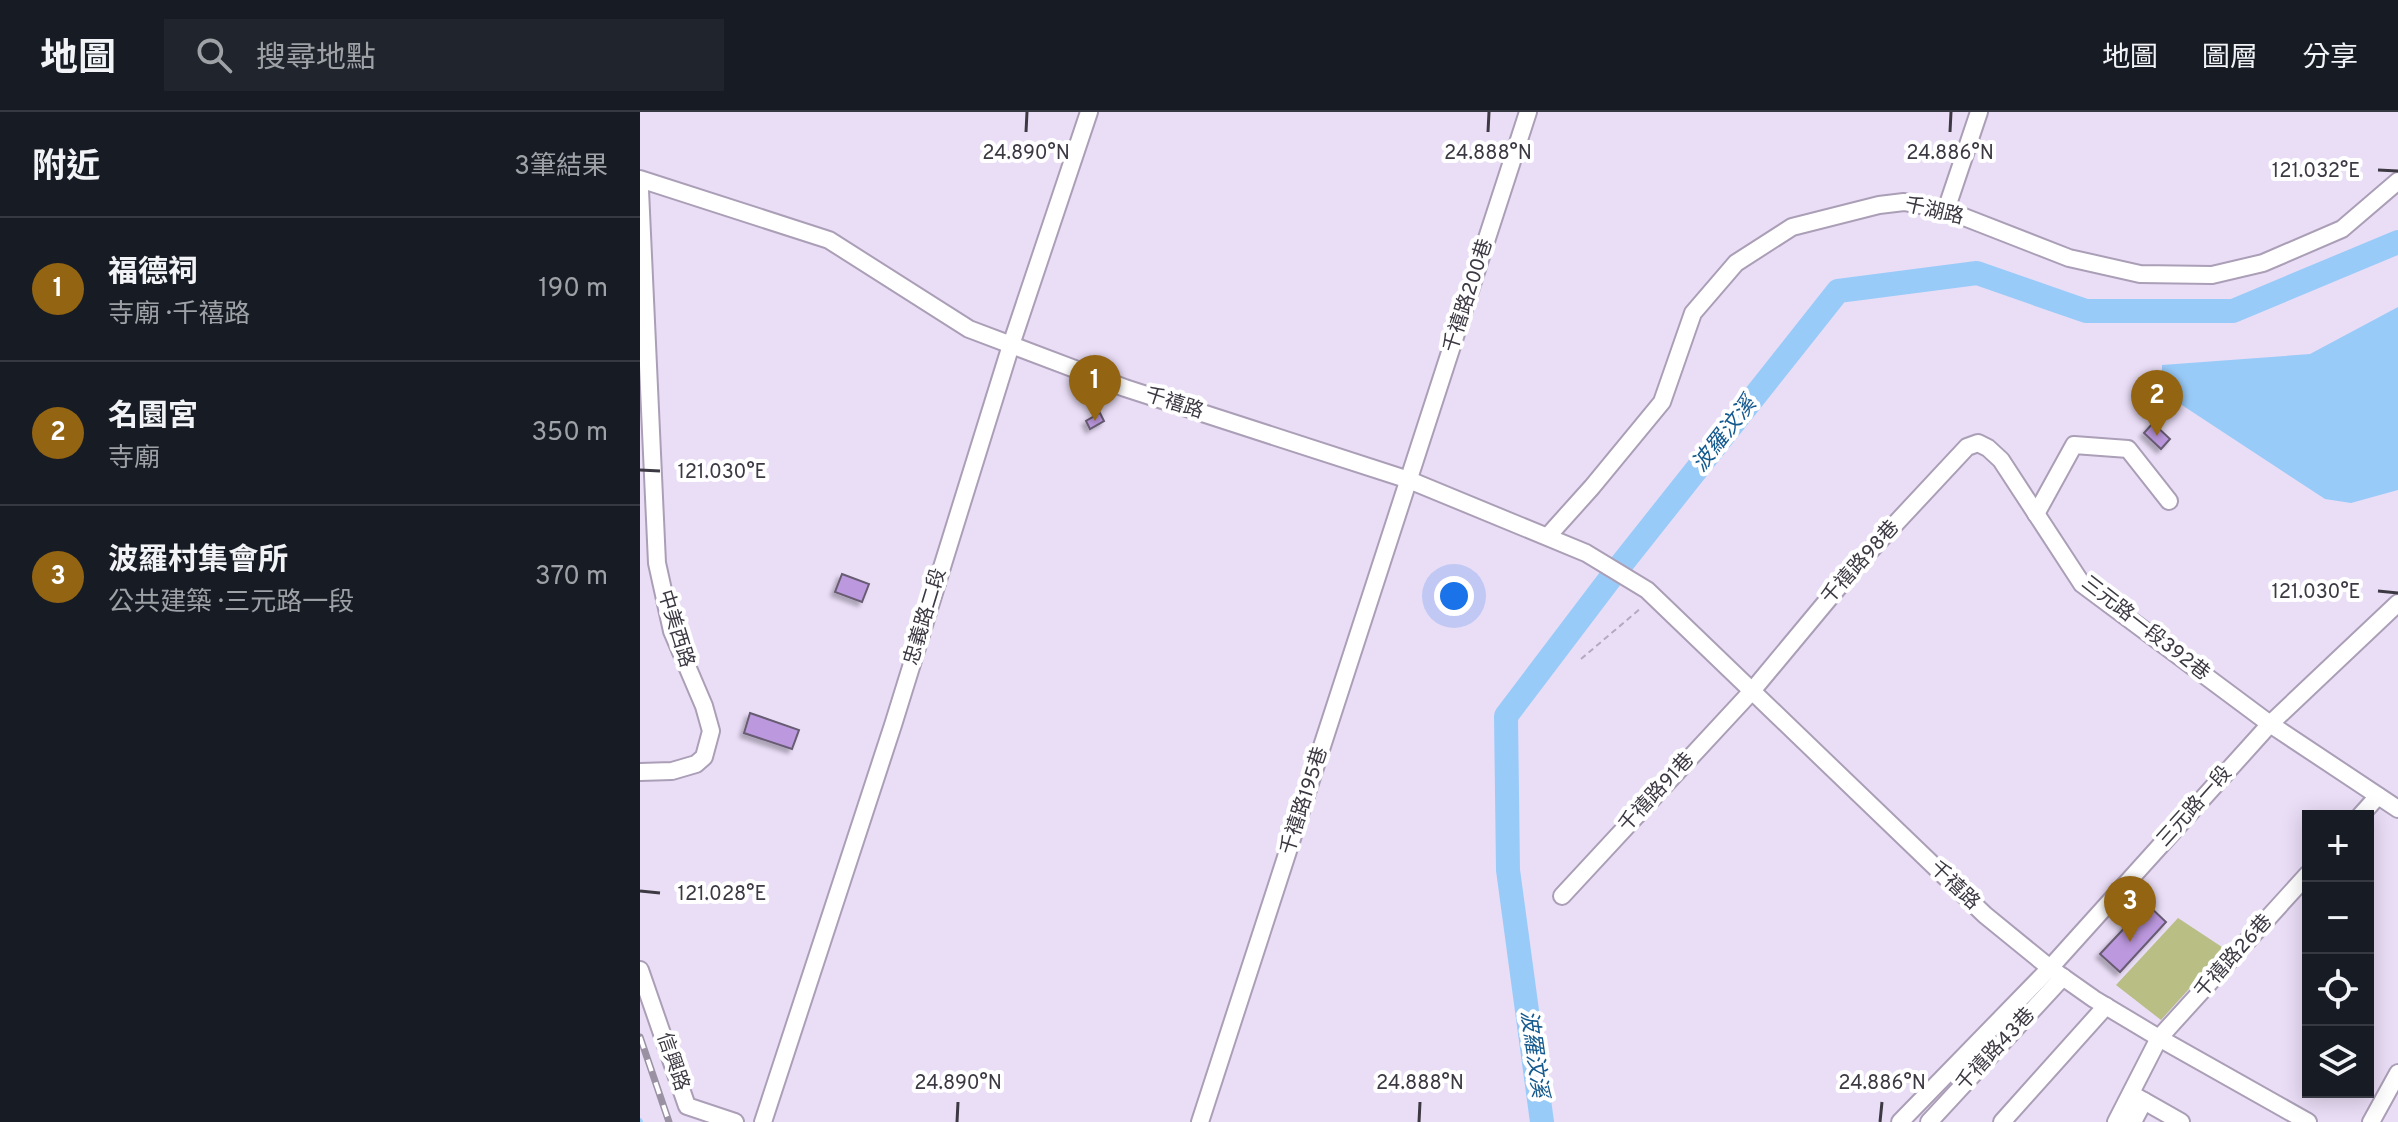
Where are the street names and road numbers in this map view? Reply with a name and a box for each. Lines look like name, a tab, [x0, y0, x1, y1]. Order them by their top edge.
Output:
street label: 千湖路	[1902, 193, 1966, 231]
street label: 千禧路200巷	[1438, 236, 1500, 356]
street label: 千禧路	[1141, 382, 1207, 426]
street label: 千禧路98巷	[1816, 516, 1906, 610]
street label: 忠義路二段	[899, 565, 953, 669]
street label: 三元路一段392巷	[2076, 571, 2214, 687]
street label: 中美西路	[651, 587, 699, 671]
street label: 千禧路195巷	[1275, 744, 1335, 858]
street label: 千禧路91巷	[1614, 748, 1700, 838]
street label: 三元路一段	[2152, 761, 2238, 853]
street label: 千禧路	[1923, 856, 1985, 916]
street label: 千禧路26巷	[2189, 910, 2279, 1004]
street label: 千禧路43巷	[1951, 1003, 2041, 1097]
street label: 信興路	[650, 1029, 694, 1095]

